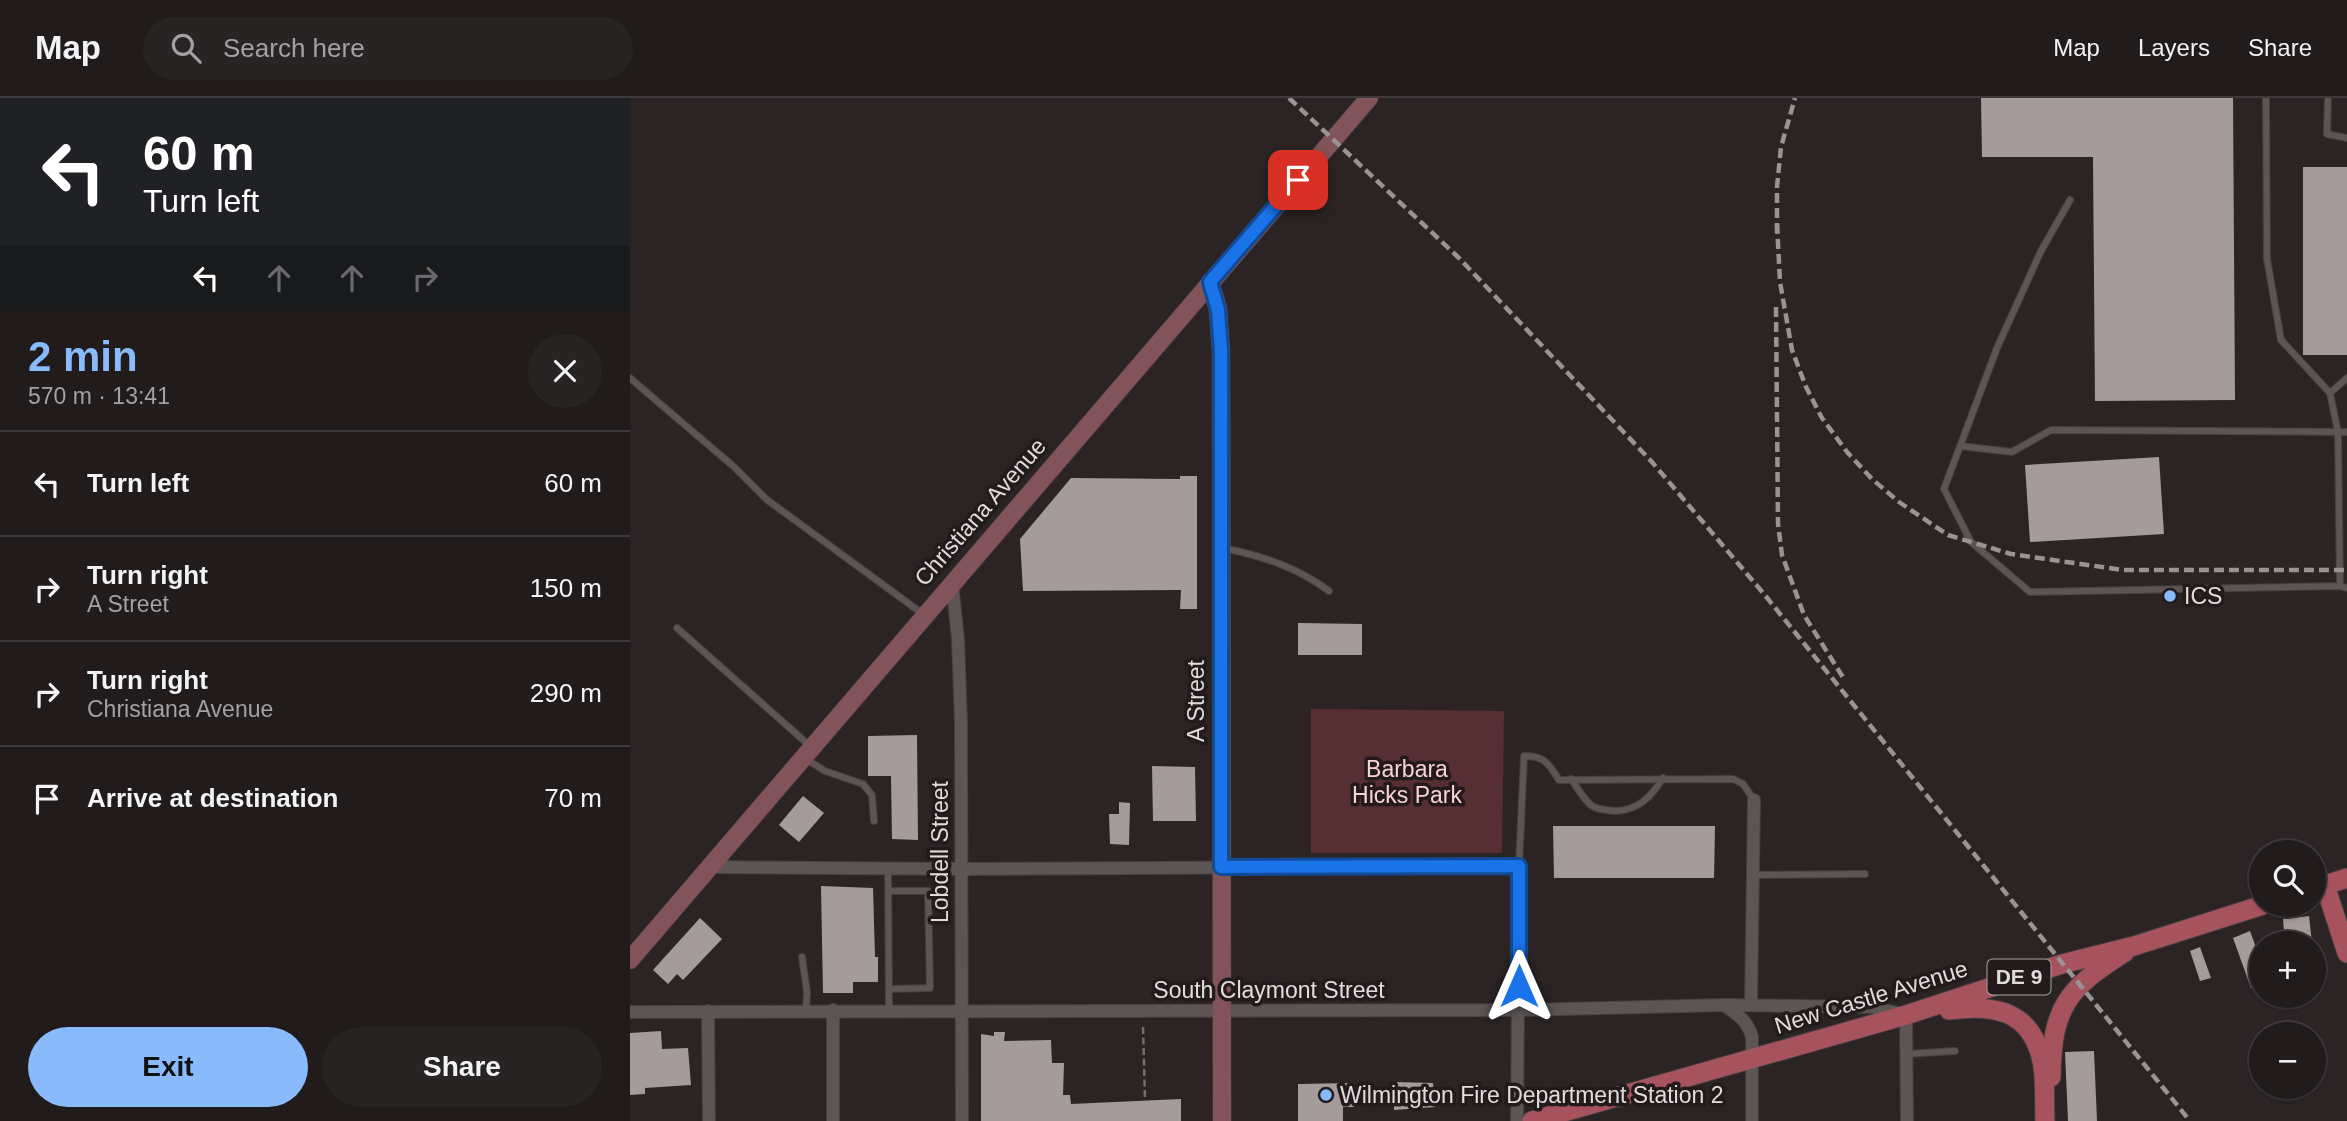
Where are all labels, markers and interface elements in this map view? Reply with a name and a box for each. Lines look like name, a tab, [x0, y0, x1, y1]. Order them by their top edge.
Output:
search box	[143, 17, 633, 80]
text: Map	[35, 29, 101, 66]
icon: search	[167, 29, 205, 67]
text: Search here	[223, 33, 365, 63]
text: Map	[2053, 34, 2100, 61]
text: Layers	[2138, 34, 2210, 61]
text: Share	[2248, 34, 2312, 61]
icon: left	[28, 126, 119, 217]
text: 60 m	[143, 126, 255, 180]
pin	[1268, 150, 1328, 210]
icon: arrive	[1279, 161, 1317, 199]
text: Turn left	[143, 183, 259, 219]
icon: left	[187, 259, 225, 297]
icon: ahead	[260, 259, 298, 297]
icon: ahead	[333, 259, 371, 297]
icon: right	[406, 259, 444, 297]
text: 2 min	[28, 333, 138, 380]
button: close	[528, 334, 602, 408]
text: 570 m · 13:41	[28, 383, 170, 409]
street label: Christiana Avenue	[909, 433, 1051, 591]
icon: left	[28, 465, 66, 503]
text: Turn left	[87, 468, 189, 498]
text: 60 m	[544, 468, 602, 498]
text: Turn right	[87, 560, 208, 590]
icon: right	[28, 570, 66, 608]
text: 150 m	[530, 573, 602, 603]
place label: ICS	[2184, 583, 2222, 609]
marker: ICS	[2162, 588, 2178, 604]
text: A Street	[87, 591, 169, 617]
street label: A Street	[1183, 659, 1209, 742]
text: Turn right	[87, 665, 208, 695]
icon: right	[28, 675, 66, 713]
text: 290 m	[530, 678, 602, 708]
text: Christiana Avenue	[87, 696, 273, 722]
park label: Barbara Hicks Park	[1352, 756, 1462, 808]
icon: arrive	[28, 780, 66, 818]
street label: Lobdell Street	[927, 780, 953, 923]
text: Arrive at destination	[87, 783, 338, 813]
text: 70 m	[544, 783, 602, 813]
map controls	[2249, 840, 2326, 1099]
button: search	[2249, 840, 2326, 917]
button: +	[2249, 931, 2326, 1008]
position arrow	[1482, 949, 1556, 1023]
street label: New Castle Avenue	[1771, 955, 1971, 1039]
road number: DE 9	[1988, 960, 2050, 994]
street label: South Claymont Street	[1153, 977, 1385, 1003]
button: −	[2249, 1022, 2326, 1099]
button: Exit	[28, 1027, 308, 1107]
button: Share	[322, 1027, 602, 1107]
place label: Wilmington Fire Department Station 2	[1340, 1082, 1724, 1108]
marker: Wilmington Fire Department Station 2	[1318, 1087, 1334, 1103]

